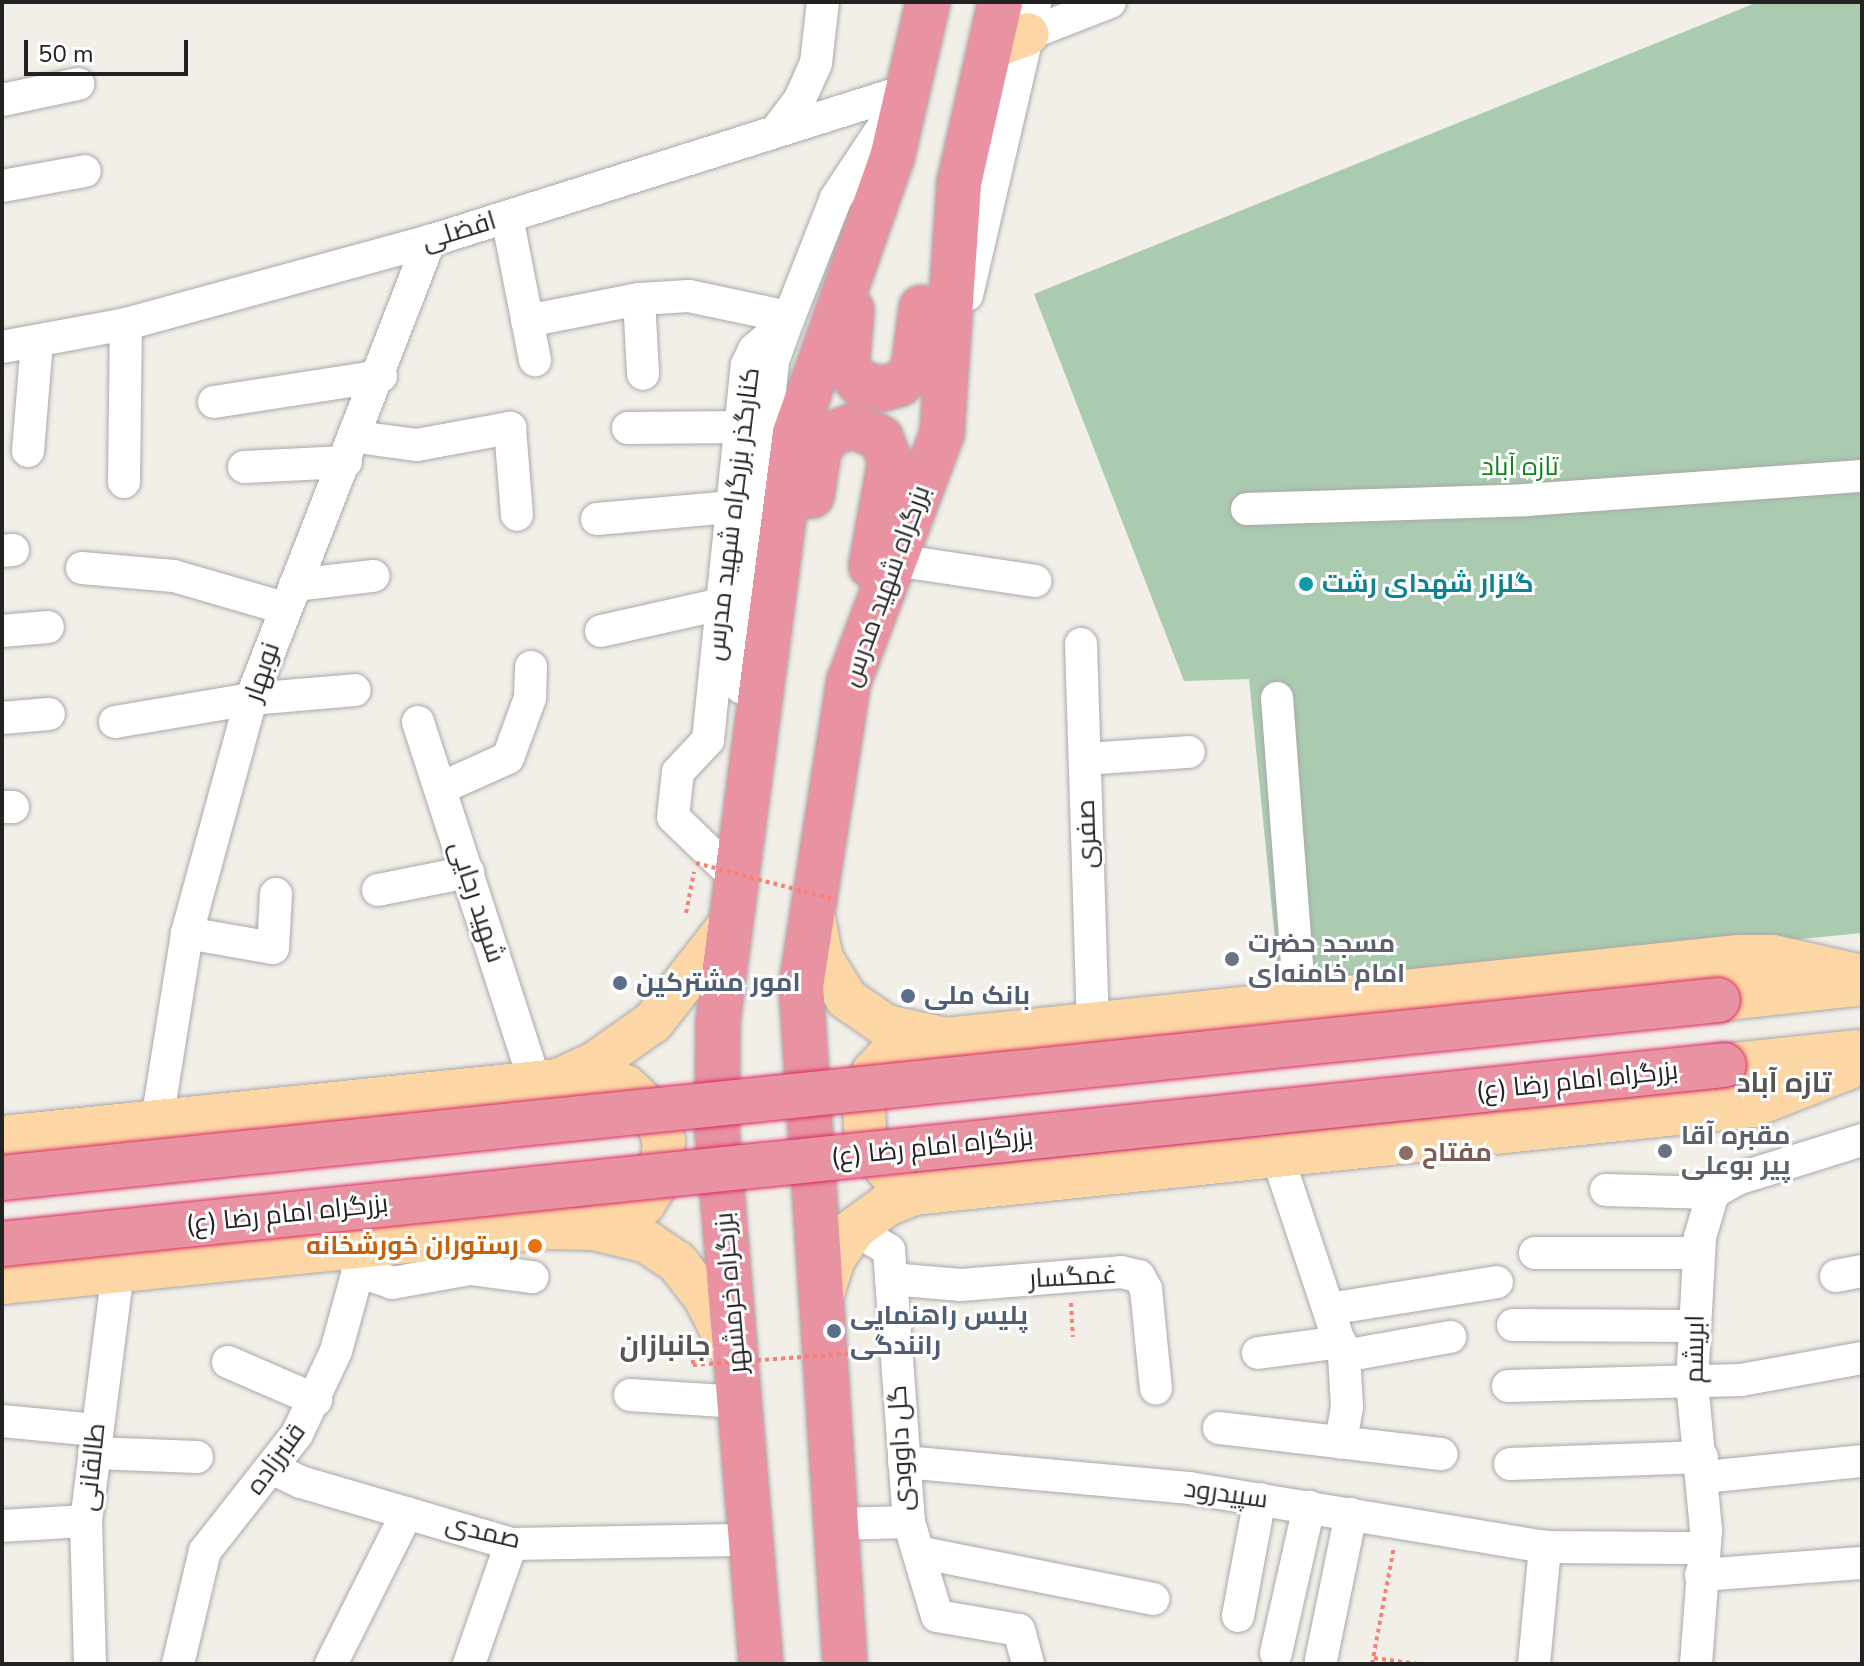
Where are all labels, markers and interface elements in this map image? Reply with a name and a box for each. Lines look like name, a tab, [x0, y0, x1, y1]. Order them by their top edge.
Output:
scale bar	[28, 24, 192, 74]
text: 50 m	[38, 38, 94, 70]
street label: افضلی	[418, 205, 500, 257]
street label: کنارگذر بزرگراه شهید مدرس	[700, 366, 766, 662]
park label: تازه آباد	[1481, 451, 1559, 483]
street label: بزرگراه شهید مدرس	[835, 481, 937, 691]
place label: گلزار شهدای رشت	[1322, 568, 1534, 600]
marker: گلزار شهدای رشت	[1297, 575, 1315, 593]
street label: نوبهار	[237, 638, 287, 706]
street label: صفری	[1070, 799, 1104, 869]
street label: شهید رجایی	[443, 837, 511, 967]
place label: مسجد حضرت امام خامنه‌ای	[1248, 928, 1405, 990]
marker: مسجد حضرت امام خامنه‌ای	[1223, 950, 1241, 968]
place label: امور مشترکین	[636, 967, 801, 999]
marker: امور مشترکین	[611, 974, 629, 992]
place label: بانک ملی	[924, 980, 1030, 1012]
marker: بانک ملی	[899, 987, 917, 1005]
street label: بزرگراه امام رضا (ع)	[1474, 1055, 1680, 1107]
district label: تازه آباد	[1737, 1066, 1831, 1100]
place label: مقبره آقا پیر بوعلی	[1681, 1120, 1790, 1182]
street label: بزرگراه امام رضا (ع)	[829, 1121, 1035, 1173]
place label: مفتاح	[1422, 1137, 1492, 1169]
marker: مقبره آقا پیر بوعلی	[1656, 1142, 1674, 1160]
marker: مفتاح	[1397, 1144, 1415, 1162]
street label: بزرگراه امام رضا (ع)	[184, 1188, 390, 1240]
street label: بزرگراه خرمشهر	[708, 1211, 754, 1375]
place label: رستوران خورشخانه	[306, 1230, 519, 1262]
marker: رستوران خورشخانه	[526, 1237, 544, 1255]
street label: غمگسار	[1028, 1259, 1118, 1295]
place label: پلیس راهنمایی رانندگی	[850, 1300, 1028, 1362]
street label: ابریشم	[1679, 1315, 1711, 1383]
marker: پلیس راهنمایی رانندگی	[825, 1322, 843, 1340]
district label: جانبازان	[620, 1329, 710, 1363]
street label: گل داوودی	[882, 1384, 920, 1512]
street label: قنبرزاده	[240, 1417, 312, 1501]
street label: طالقانی	[72, 1421, 112, 1513]
street label: سپیدرود	[1182, 1473, 1270, 1515]
street label: صمدی	[442, 1508, 524, 1556]

